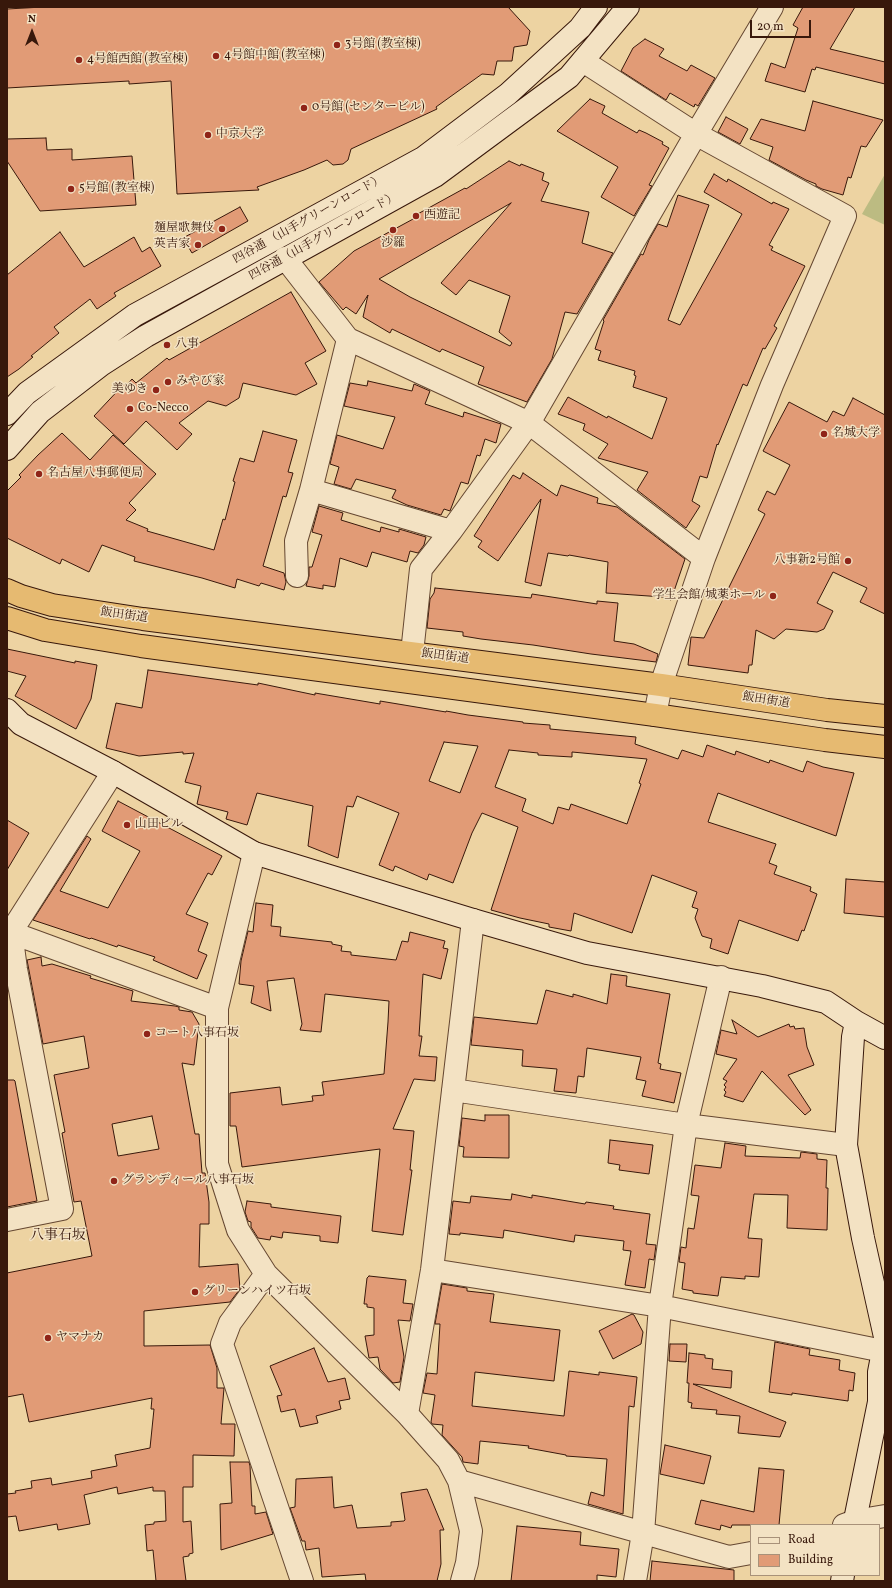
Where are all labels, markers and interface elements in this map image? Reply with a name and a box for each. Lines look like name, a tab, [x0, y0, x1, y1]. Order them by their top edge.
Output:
north arrow	[12, 12, 52, 52]
text: N	[28, 12, 36, 27]
scale bar	[752, 12, 813, 38]
text: 20 m	[757, 19, 784, 35]
place label: 3号館 (教室棟)	[345, 38, 421, 52]
marker: 3号館 (教室棟)	[332, 40, 342, 50]
place label: 4号館中館 (教室棟)	[224, 49, 325, 63]
marker: 4号館中館 (教室棟)	[211, 51, 221, 61]
place label: 4号館西館 (教室棟)	[87, 53, 188, 67]
marker: 4号館西館 (教室棟)	[74, 55, 84, 65]
place label: 0号館 (センタービル)	[312, 101, 425, 115]
marker: 0号館 (センタービル)	[299, 103, 309, 113]
place label: 中京大学	[216, 128, 264, 142]
marker: 中京大学	[203, 130, 213, 140]
street label: 四谷通 （山手グリーンロード）	[231, 172, 387, 268]
place label: 5号館 (教室棟)	[79, 182, 154, 196]
marker: 5号館 (教室棟)	[66, 184, 76, 194]
street label: 四谷通（山手グリーンロード）	[247, 190, 401, 284]
place label: 西遊記	[424, 209, 460, 223]
marker: 西遊記	[411, 211, 421, 221]
place label: 麺屋歌舞伎	[154, 222, 214, 236]
marker: 麺屋歌舞伎	[217, 224, 227, 234]
marker: 沙羅	[388, 225, 398, 235]
place label: 沙羅	[381, 237, 405, 251]
place label: 英吉家	[154, 238, 190, 252]
marker: 英吉家	[193, 240, 203, 250]
place label: 八事	[175, 338, 199, 352]
marker: 八事	[162, 340, 172, 350]
place label: みやび家	[176, 375, 224, 389]
marker: みやび家	[163, 377, 173, 387]
place label: 美ゆき	[112, 383, 148, 397]
marker: 美ゆき	[151, 385, 161, 395]
place label: Co-Necco	[138, 402, 189, 416]
marker: Co-Necco	[125, 404, 135, 414]
place label: 名城大学	[832, 427, 880, 441]
marker: 名城大学	[819, 429, 829, 439]
place label: 名古屋八事郵便局	[47, 467, 143, 481]
marker: 名古屋八事郵便局	[34, 469, 44, 479]
place label: 八事新2号館	[774, 554, 840, 568]
marker: 八事新2号館	[843, 556, 853, 566]
place label: 学生会館/城薬ホール	[653, 589, 765, 603]
marker: 学生会館/城薬ホール	[768, 591, 778, 601]
street label: 飯田街道	[99, 606, 149, 626]
street label: 飯田街道	[420, 647, 470, 667]
street label: 飯田街道	[741, 690, 791, 712]
place label: 山田ビル	[135, 818, 183, 832]
marker: 山田ビル	[122, 820, 132, 830]
place label: コート八事石坂	[155, 1027, 239, 1041]
marker: コート八事石坂	[142, 1029, 152, 1039]
place label: グランディール八事石坂	[122, 1174, 254, 1188]
marker: グランディール八事石坂	[109, 1176, 119, 1186]
district label: 八事石坂	[30, 1228, 86, 1244]
place label: グリーンハイツ石坂	[203, 1285, 311, 1299]
marker: グリーンハイツ石坂	[190, 1287, 200, 1297]
place label: ヤマナカ	[56, 1331, 104, 1345]
marker: ヤマナカ	[43, 1333, 53, 1343]
legend	[750, 1524, 880, 1576]
text: Road	[788, 1532, 815, 1548]
text: Building	[788, 1552, 833, 1568]

